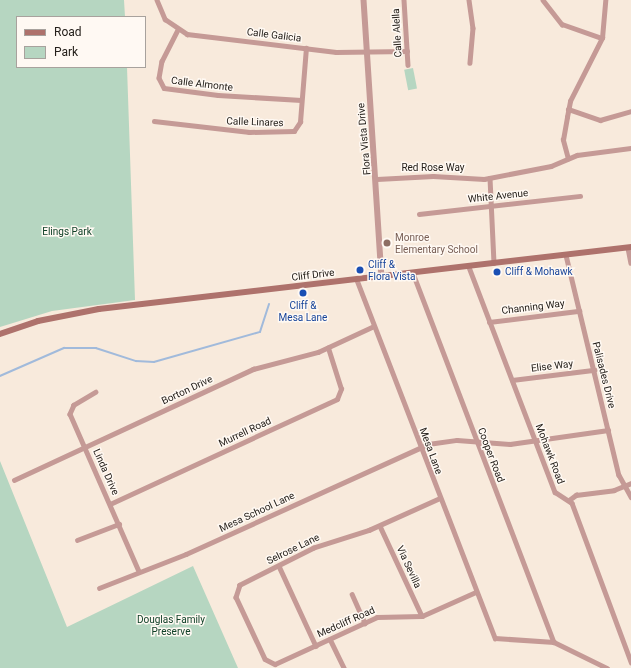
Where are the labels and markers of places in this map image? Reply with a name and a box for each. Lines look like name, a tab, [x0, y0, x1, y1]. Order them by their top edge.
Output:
place label: Monroe Elementary School	[395, 231, 478, 254]
marker: Monroe Elementary School	[382, 238, 392, 248]
place label: Cliff & Flora Vista	[368, 258, 415, 282]
marker: Cliff & Flora Vista	[355, 265, 365, 275]
place label: Cliff & Mohawk	[505, 266, 572, 278]
marker: Cliff & Mohawk	[492, 267, 502, 277]
marker: Cliff & Mesa Lane	[298, 288, 308, 298]
place label: Cliff & Mesa Lane	[279, 299, 327, 322]

